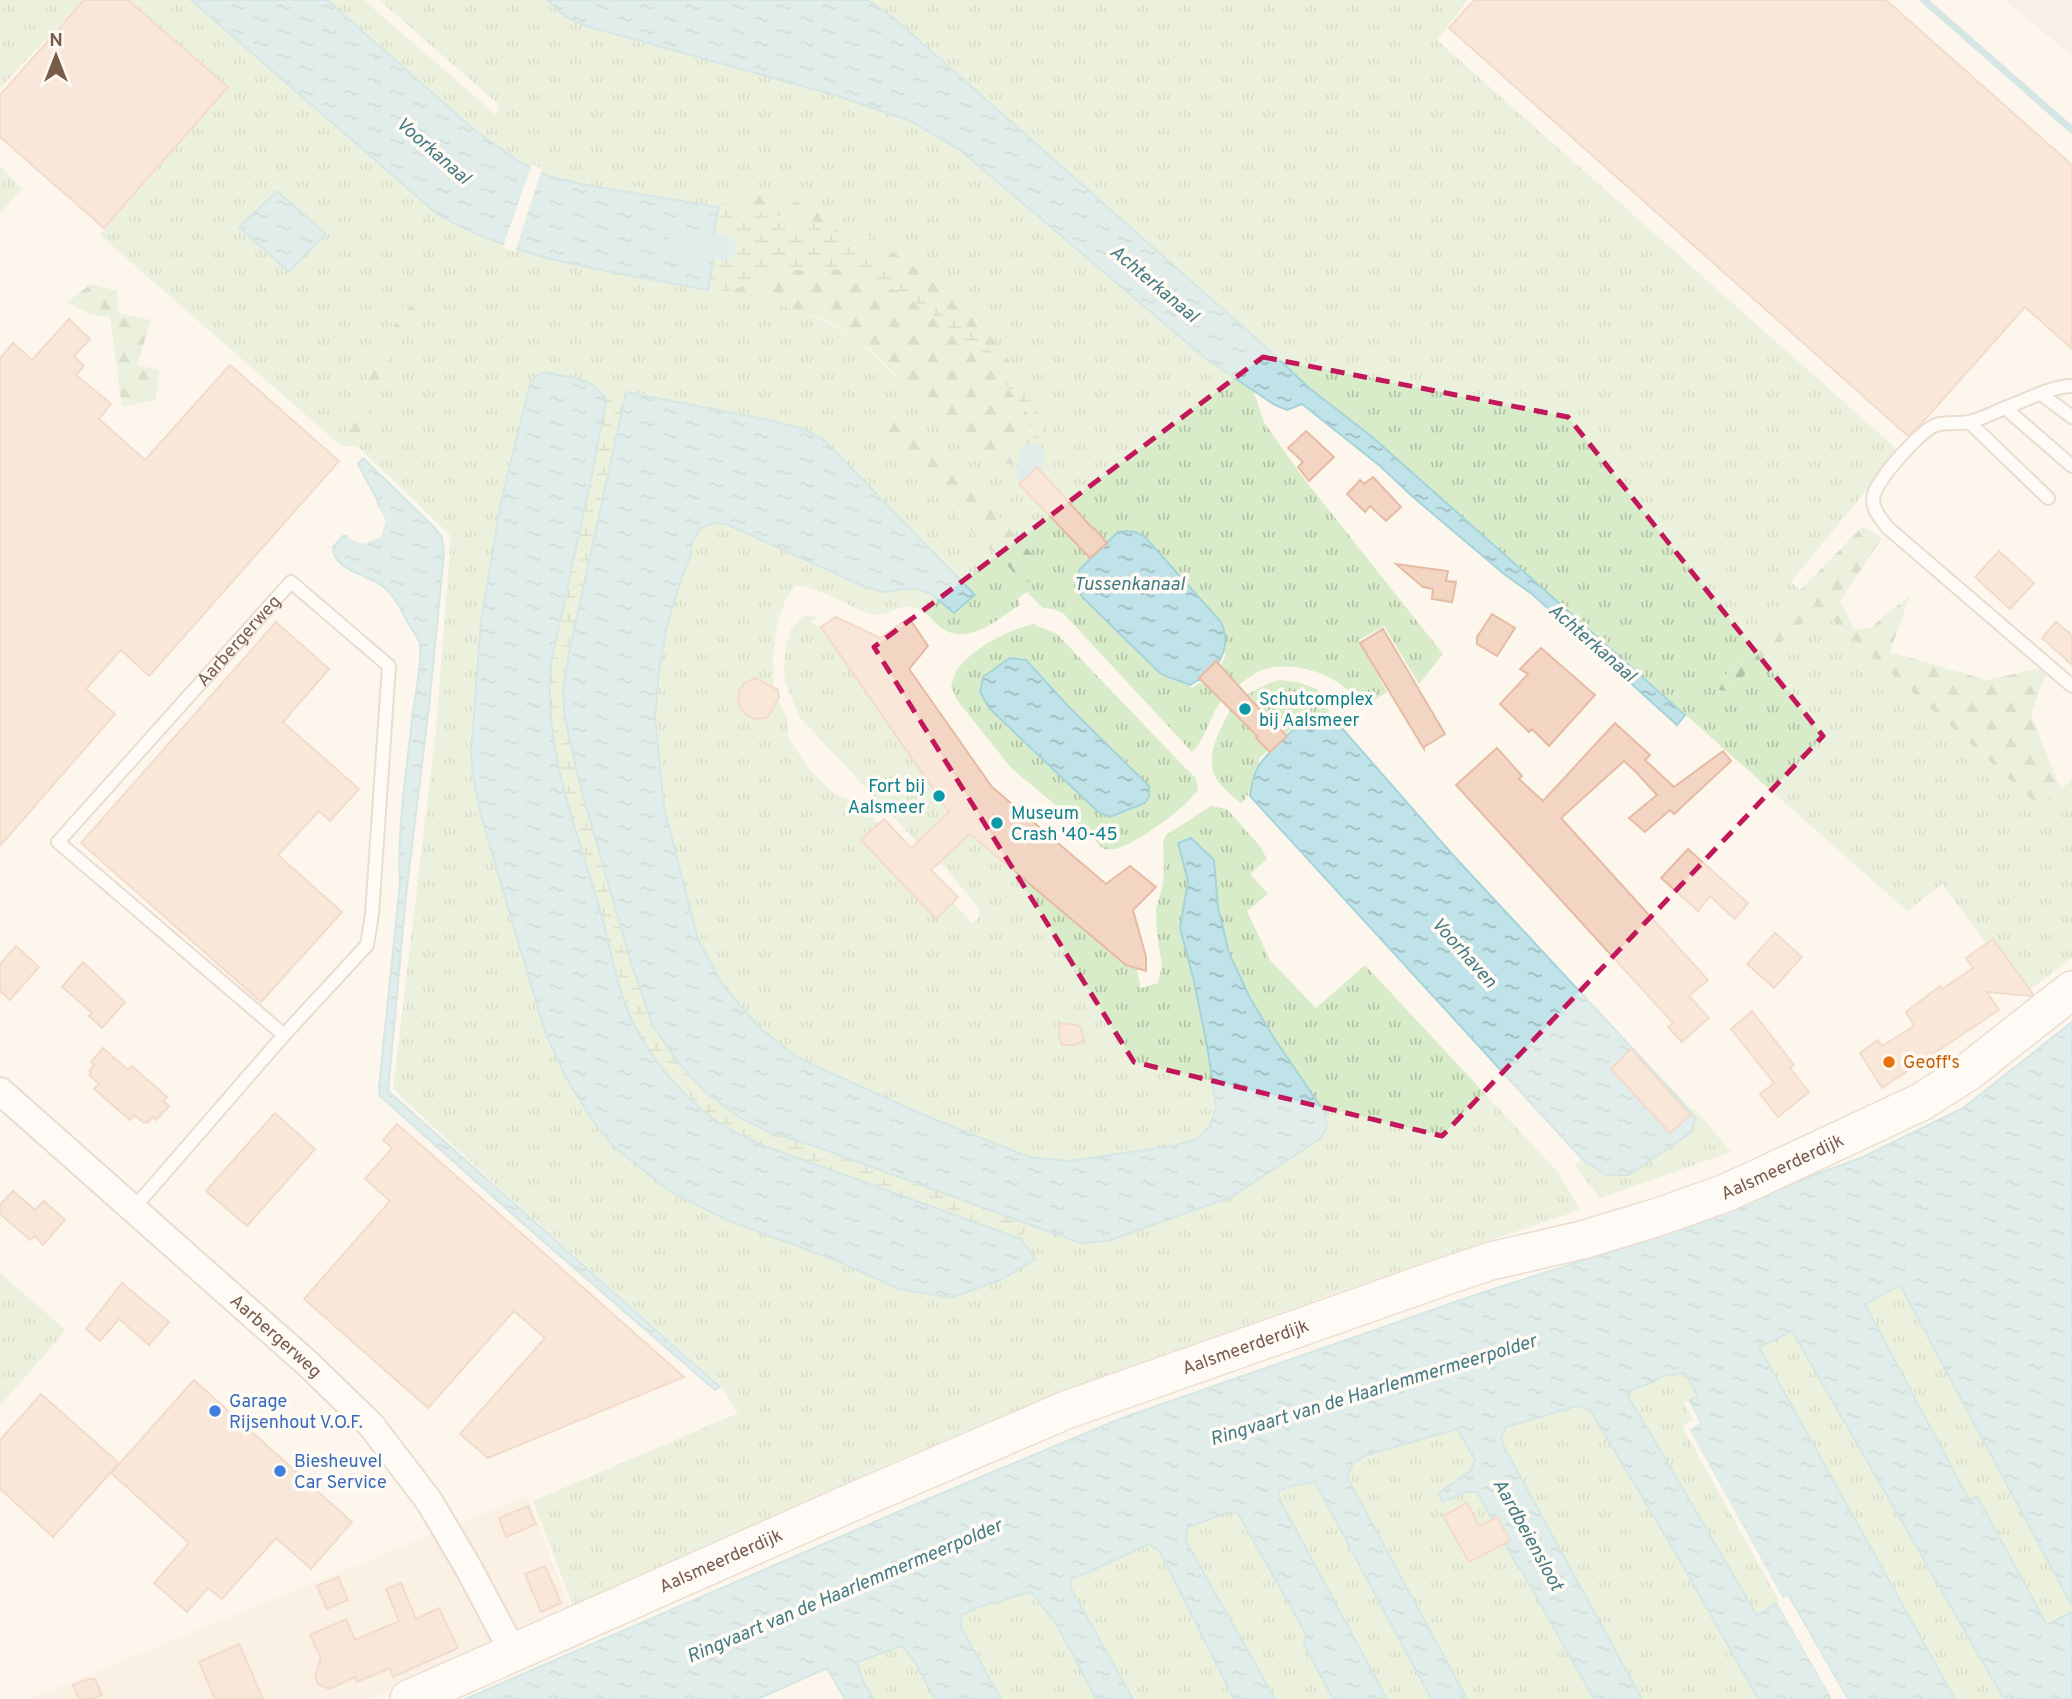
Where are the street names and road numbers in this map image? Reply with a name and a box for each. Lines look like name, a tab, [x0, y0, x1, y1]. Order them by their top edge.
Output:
street label: Aarbergerweg	[192, 591, 287, 692]
street label: Aalsmeerderdijk	[1718, 1130, 1848, 1206]
street label: Aarbergerweg	[224, 1290, 326, 1384]
street label: Aalsmeerderdijk	[1179, 1315, 1312, 1381]
street label: Aalsmeerderdijk	[656, 1524, 787, 1599]

